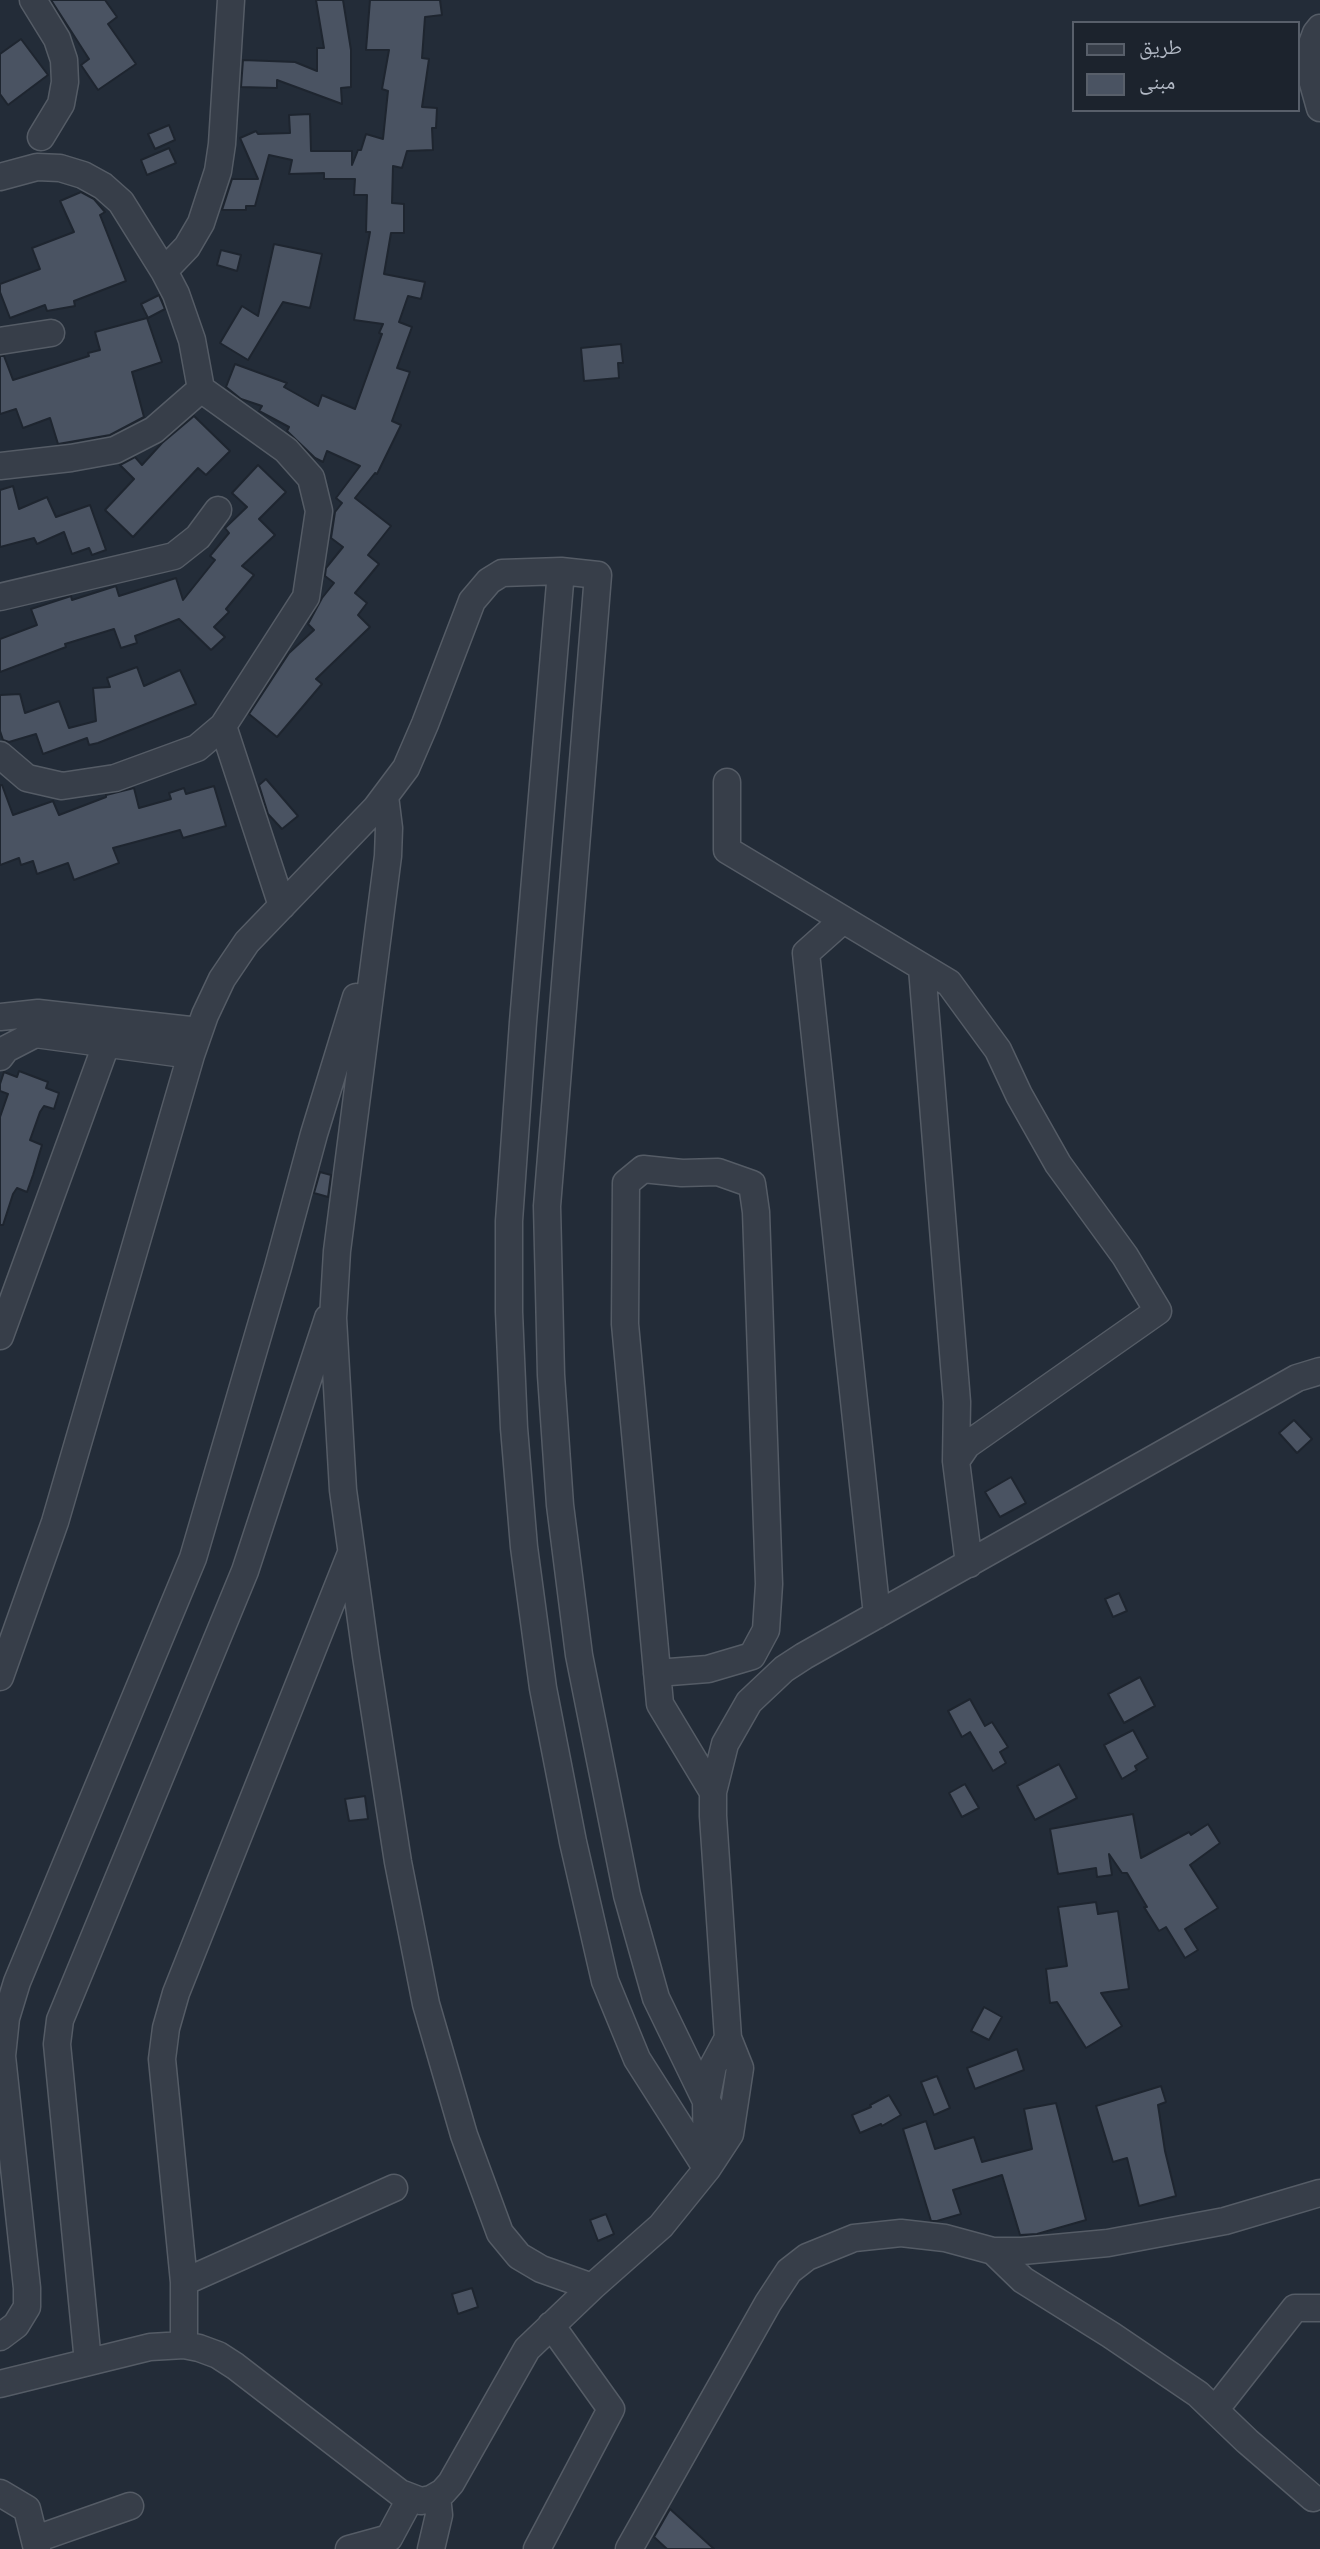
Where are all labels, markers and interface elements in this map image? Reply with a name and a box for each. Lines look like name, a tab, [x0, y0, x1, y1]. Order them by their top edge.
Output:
legend	[1072, 21, 1299, 112]
text: طريق	[1139, 34, 1182, 59]
text: مبنى	[1139, 69, 1175, 94]

